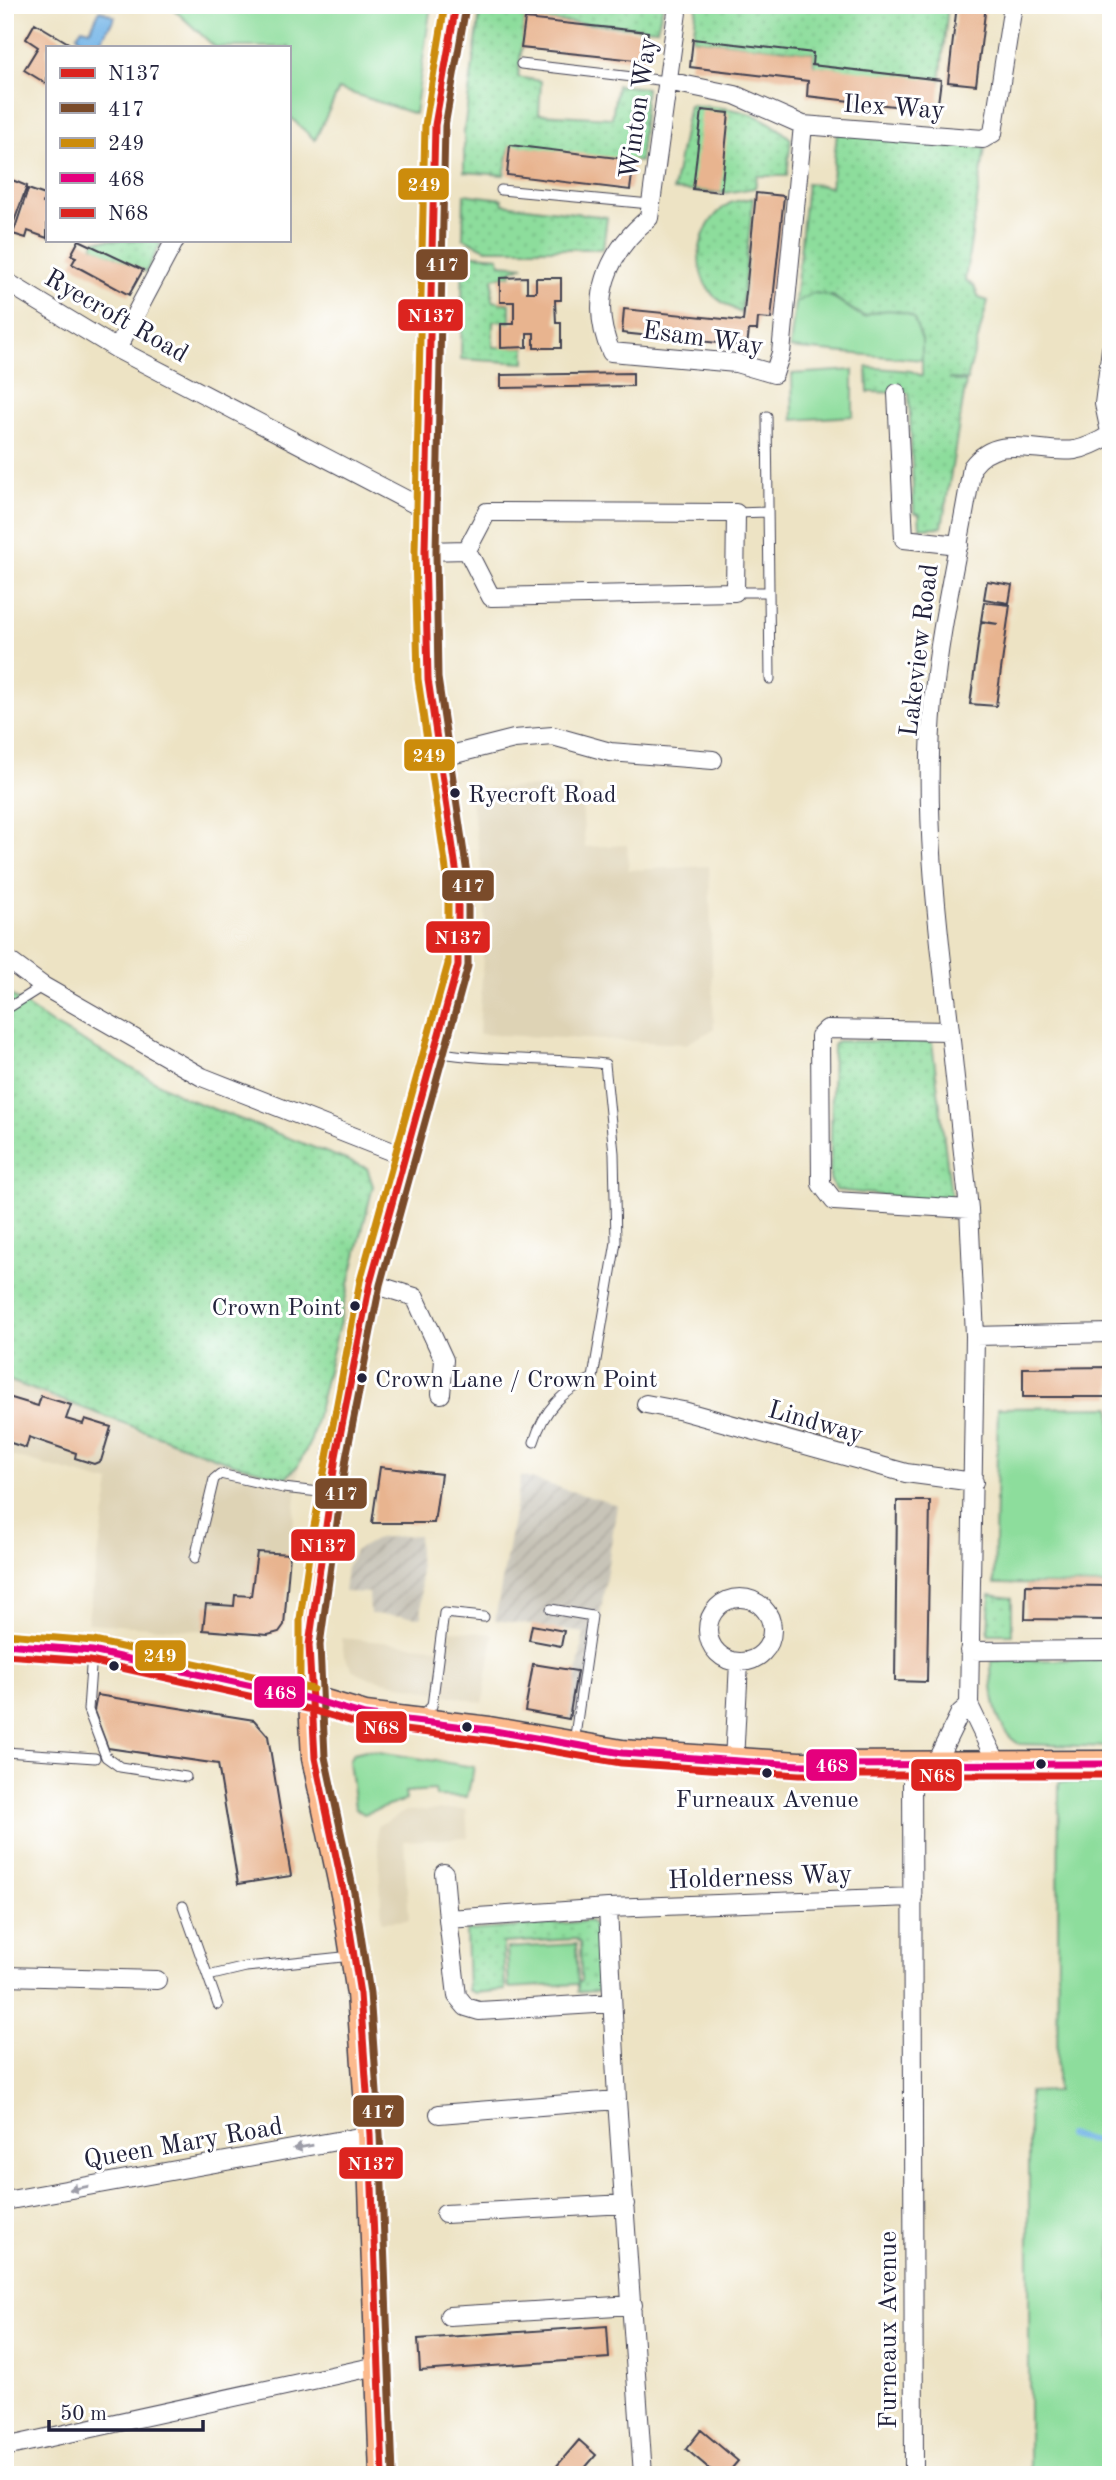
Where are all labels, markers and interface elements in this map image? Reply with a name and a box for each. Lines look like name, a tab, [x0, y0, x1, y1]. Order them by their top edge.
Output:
street label: Winton Way	[616, 36, 662, 181]
legend	[46, 46, 290, 242]
text: N137	[108, 64, 161, 85]
street label: Ilex Way	[842, 91, 946, 125]
text: 417	[108, 100, 145, 121]
text: 249	[108, 134, 145, 155]
line badge: 249	[397, 167, 450, 201]
text: 468	[108, 170, 145, 191]
text: 249	[407, 177, 441, 196]
text: N68	[108, 204, 149, 225]
line badge: 417	[415, 248, 469, 281]
text: 417	[425, 257, 459, 276]
street label: Ryecroft Road	[40, 265, 192, 368]
line badge: N137	[397, 298, 464, 332]
text: N137	[407, 308, 455, 327]
street label: Esam Way	[641, 318, 765, 360]
street label: Lakeview Road	[896, 562, 943, 738]
line badge: 249	[403, 738, 456, 772]
text: 249	[412, 748, 446, 767]
place label: Ryecroft Road	[468, 784, 617, 808]
marker: Ryecroft Road	[448, 786, 462, 800]
line badge: 417	[441, 869, 495, 902]
text: 417	[451, 878, 485, 897]
line badge: N137	[425, 920, 491, 954]
text: N137	[434, 930, 482, 949]
place label: Crown Point	[211, 1297, 342, 1321]
marker: Crown Point	[348, 1299, 362, 1313]
place label: Crown Lane / Crown Point	[375, 1369, 657, 1393]
marker: Crown Lane / Crown Point	[355, 1371, 369, 1385]
street label: Lindway	[765, 1397, 866, 1449]
line badge: 417	[314, 1477, 368, 1510]
text: 417	[324, 1486, 358, 1505]
line badge: N137	[290, 1528, 356, 1562]
text: N137	[299, 1538, 347, 1557]
line badge: 249	[134, 1639, 187, 1672]
text: 249	[143, 1648, 177, 1667]
unlabelled marker	[107, 1659, 121, 1673]
line badge: 468	[253, 1675, 306, 1709]
text: 468	[263, 1685, 297, 1704]
line badge: N68	[355, 1710, 408, 1744]
text: N68	[363, 1720, 399, 1739]
unlabelled marker	[460, 1720, 474, 1734]
line badge: 468	[805, 1748, 858, 1782]
unlabelled marker	[1034, 1757, 1048, 1771]
text: 468	[815, 1758, 849, 1777]
line badge: N68	[910, 1758, 963, 1792]
marker: Furneaux Avenue	[760, 1766, 774, 1780]
text: N68	[919, 1768, 955, 1787]
place label: Furneaux Avenue	[676, 1789, 858, 1813]
street label: Holderness Way	[668, 1862, 853, 1894]
line badge: 417	[352, 2094, 405, 2128]
text: 417	[361, 2104, 395, 2123]
street label: Queen Mary Road	[82, 2114, 285, 2174]
one-way arrow	[292, 2142, 314, 2153]
line badge: N137	[338, 2146, 404, 2180]
text: N137	[347, 2156, 395, 2175]
one-way arrow	[68, 2183, 90, 2194]
street label: Furneaux Avenue	[876, 2231, 902, 2429]
scale bar	[49, 2389, 203, 2433]
text: 50 m	[60, 2404, 107, 2425]

